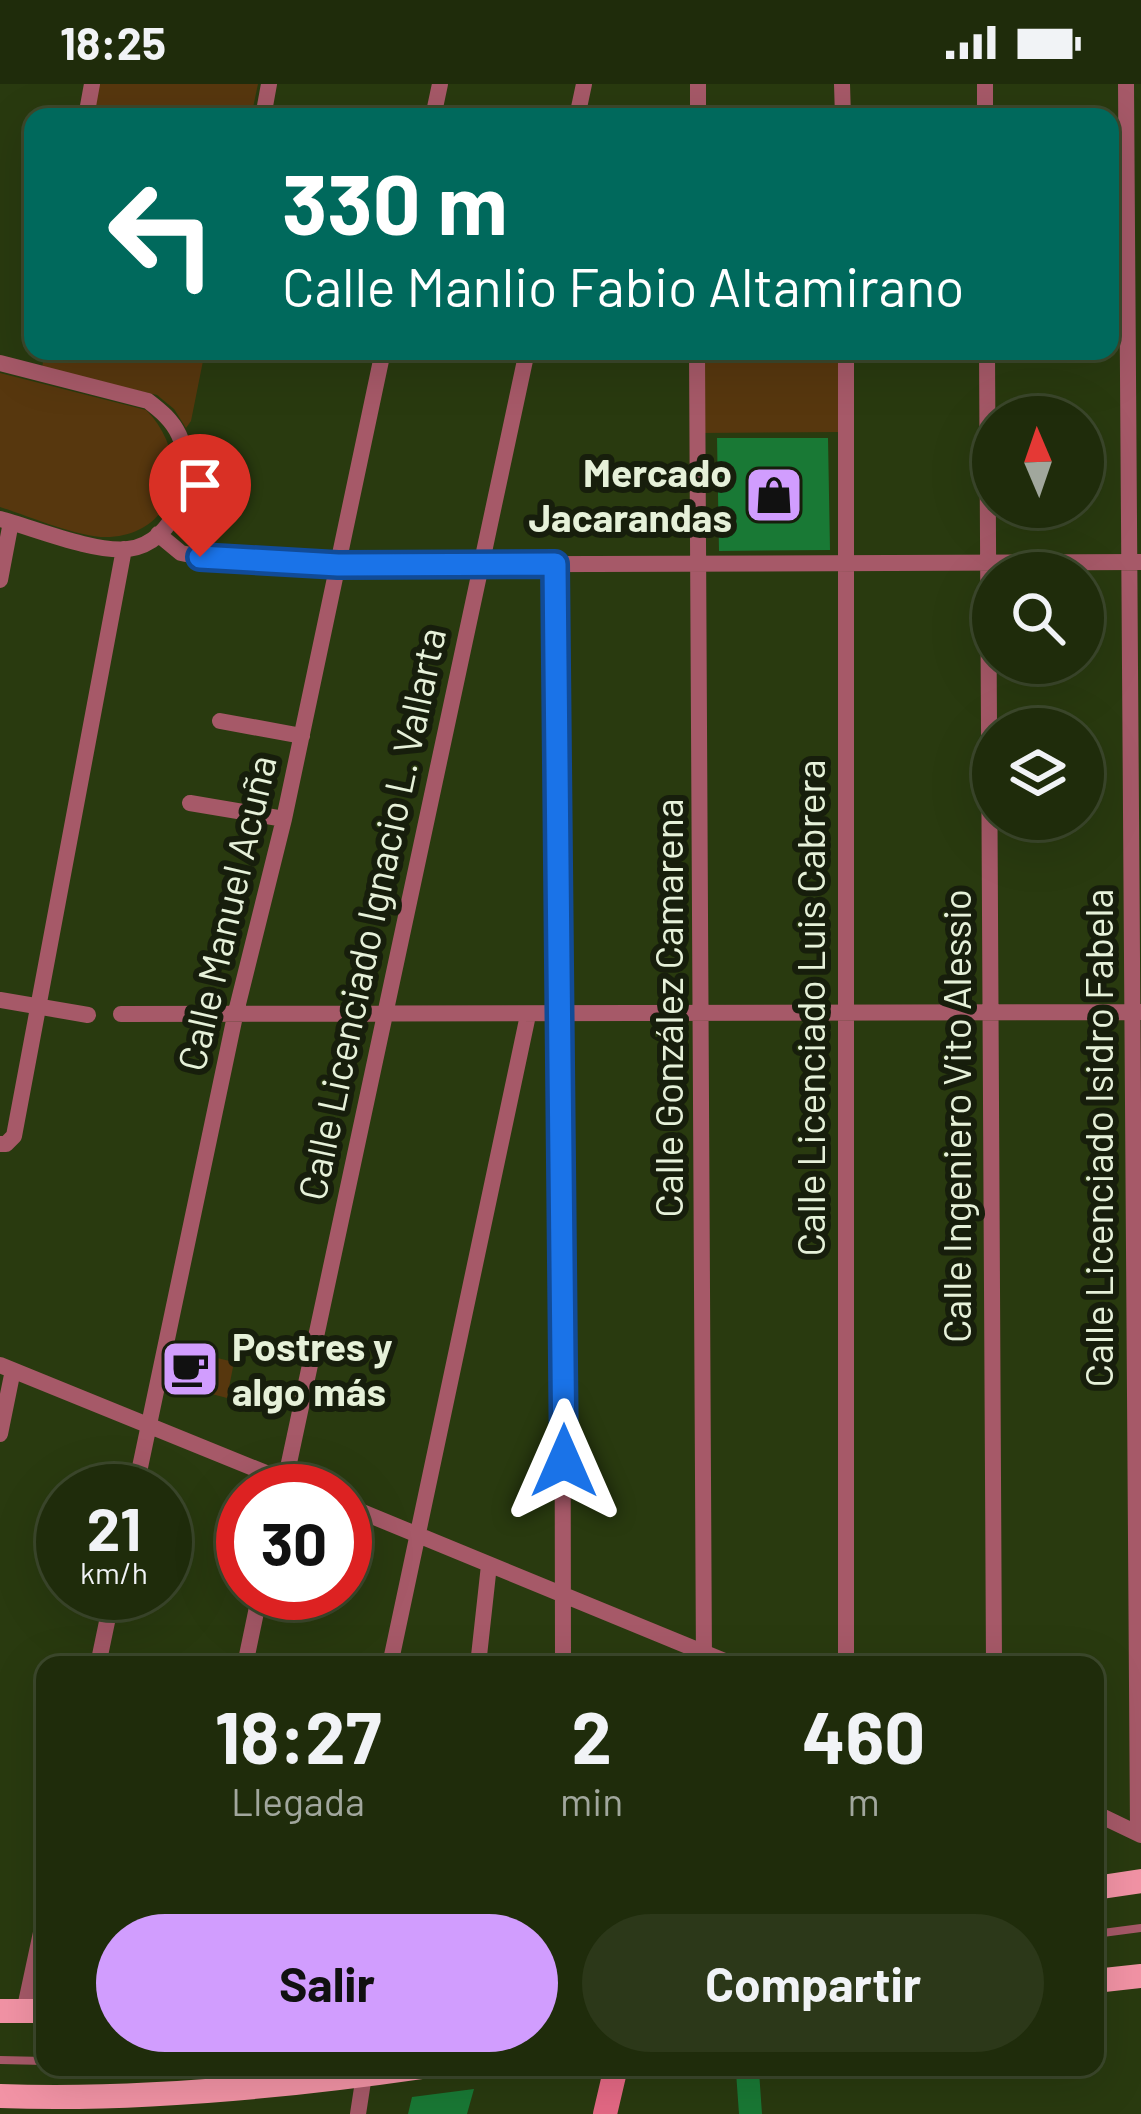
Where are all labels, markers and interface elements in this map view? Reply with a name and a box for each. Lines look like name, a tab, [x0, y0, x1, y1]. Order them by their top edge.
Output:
text: 18:25	[60, 15, 166, 69]
text: 330 m	[282, 151, 508, 252]
icon: left	[84, 156, 240, 312]
text: Calle Manlio Fabio Altamirano	[282, 253, 964, 318]
north arrow	[972, 396, 1104, 528]
map controls	[972, 396, 1104, 840]
pin	[149, 434, 251, 557]
place label: Mercado Jacarandas	[528, 448, 732, 540]
icon: arrive	[167, 452, 233, 518]
shop icon: Mercado Jacarandas	[743, 464, 805, 526]
button: search	[972, 552, 1104, 684]
street label: Calle Licenciado Ignacio L. Vallarta	[287, 623, 454, 1204]
button: layers	[972, 708, 1104, 840]
street label: Calle Manuel Acuña	[166, 750, 285, 1075]
street label: Calle Licenciado Luis Cabrera	[786, 759, 833, 1257]
street label: Calle González Camarena	[644, 798, 691, 1218]
street label: Calle Ingeniero Vito Alessio	[932, 889, 979, 1343]
street label: Calle Licenciado Isidro Fabela	[1074, 889, 1121, 1387]
place label: Postres y algo más	[232, 1322, 393, 1414]
cafe icon: Postres y algo más	[159, 1338, 221, 1400]
position arrow	[501, 1398, 627, 1524]
speed limit sign: 30	[216, 1464, 372, 1620]
text: 21	[87, 1491, 141, 1563]
text: km/h	[80, 1554, 148, 1590]
text: 18:27	[215, 1692, 381, 1778]
text: 2	[572, 1692, 612, 1778]
text: 460	[802, 1692, 925, 1778]
text: Llegada	[231, 1777, 365, 1824]
text: min	[560, 1777, 623, 1824]
text: m	[848, 1777, 880, 1824]
button: Salir	[96, 1914, 558, 2052]
button: Compartir	[582, 1914, 1044, 2052]

